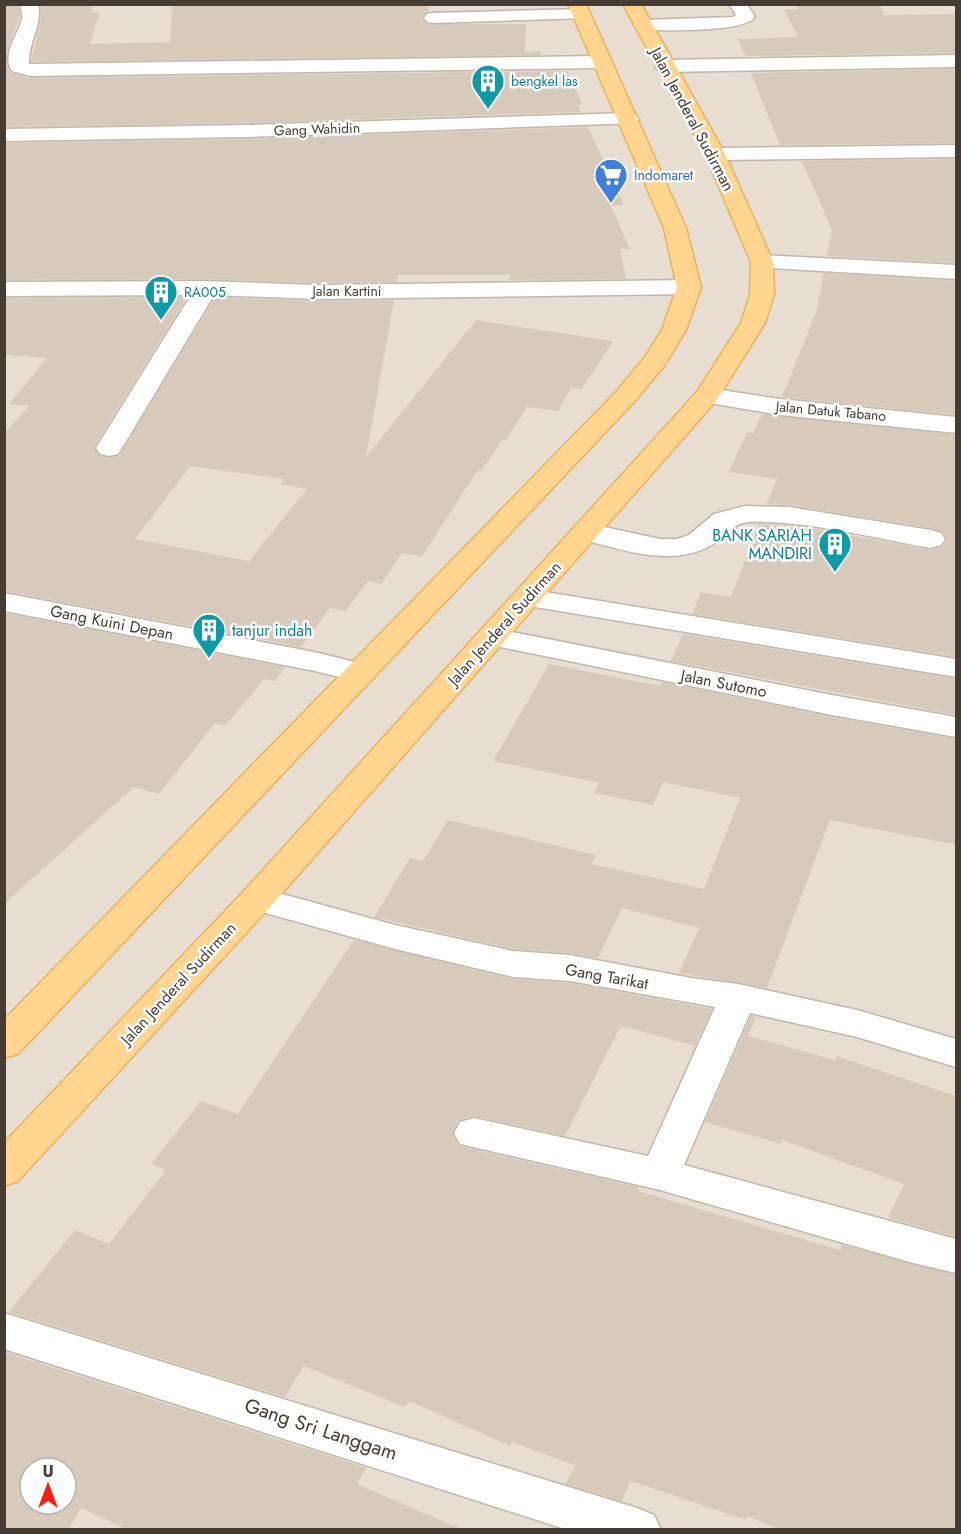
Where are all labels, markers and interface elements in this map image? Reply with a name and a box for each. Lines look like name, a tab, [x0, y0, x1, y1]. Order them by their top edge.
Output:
street label: Jalan Jenderal Sudirman	[644, 41, 740, 195]
building icon: bengkel las	[470, 63, 506, 110]
place label: bengkel las	[511, 71, 578, 91]
street label: Gang Wahidin	[274, 118, 360, 140]
supermarket icon: Indomaret	[593, 157, 629, 204]
place label: Indomaret	[634, 165, 694, 185]
building icon: RA005	[143, 274, 179, 321]
street label: Jalan Kartini	[310, 281, 382, 301]
place label: RA005	[184, 282, 226, 302]
street label: Jalan Datuk Tabano	[773, 396, 887, 426]
place label: BANK SARIAH MANDIRI	[712, 524, 812, 565]
building icon: BANK SARIAH MANDIRI	[817, 526, 853, 573]
street label: Jalan Jenderal Sudirman	[441, 556, 566, 692]
street label: Gang Kuini Depan	[48, 599, 176, 646]
building icon: tanjur indah	[191, 612, 227, 659]
place label: tanjur indah	[232, 619, 312, 642]
street label: Jalan Sutomo	[677, 664, 769, 703]
street label: Jalan Jenderal Sudirman	[114, 917, 241, 1051]
street label: Gang Tarikat	[563, 958, 651, 995]
street label: Gang Sri Langgam	[241, 1391, 401, 1468]
north arrow	[18, 1456, 78, 1516]
text: U	[42, 1460, 54, 1483]

